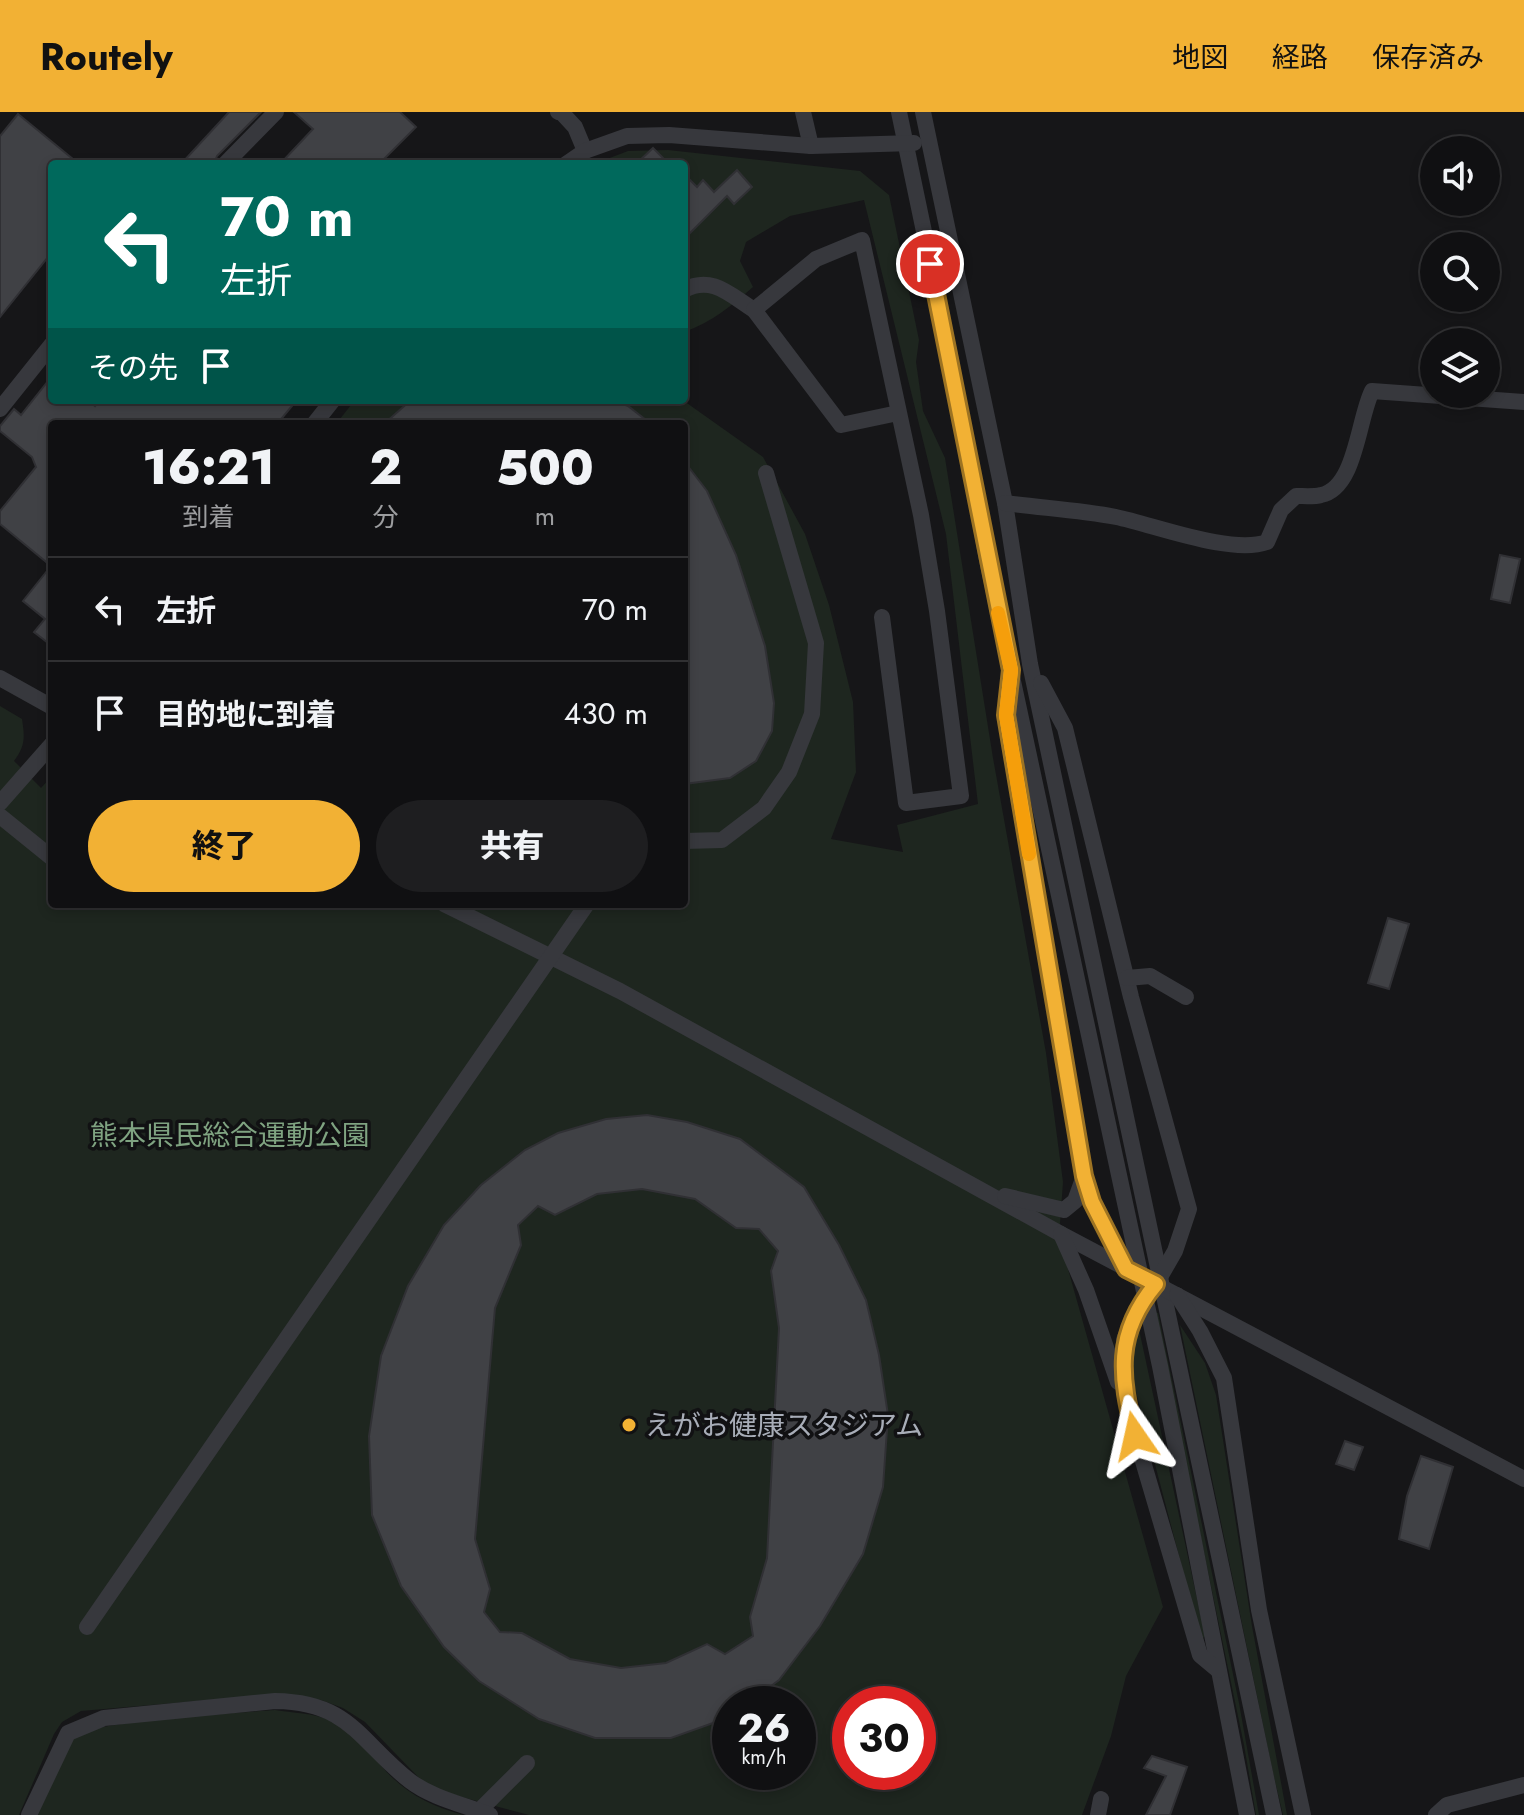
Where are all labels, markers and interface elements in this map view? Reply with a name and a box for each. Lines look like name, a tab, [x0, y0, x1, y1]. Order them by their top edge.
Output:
text: Routely	[40, 29, 173, 84]
text: 地図	[1172, 37, 1228, 78]
text: 経路	[1272, 37, 1328, 78]
text: 保存済み	[1372, 37, 1484, 78]
map controls	[1420, 136, 1500, 408]
button: sound	[1420, 136, 1500, 216]
text: 70 m	[220, 176, 354, 257]
icon: left	[88, 192, 192, 296]
pin	[896, 230, 964, 298]
button: search	[1420, 232, 1500, 312]
icon: arrive	[908, 242, 952, 286]
text: 左折	[220, 254, 292, 306]
button: layers	[1420, 328, 1500, 408]
icon: arrive	[194, 344, 238, 388]
text: その先	[88, 346, 178, 389]
text: 16:21	[142, 433, 275, 502]
text: 2	[369, 433, 402, 502]
text: 500	[496, 434, 594, 503]
text: m	[535, 497, 555, 535]
text: 到着	[183, 498, 235, 536]
text: 分	[373, 498, 399, 536]
icon: left	[88, 587, 132, 631]
text: 70 m	[582, 588, 648, 631]
text: 左折	[156, 589, 216, 632]
icon: arrive	[88, 691, 132, 735]
text: 430 m	[564, 692, 648, 735]
text: 目的地に到着	[156, 693, 336, 736]
button: 終了	[88, 800, 360, 892]
button: 共有	[376, 800, 648, 892]
park label: 熊本県民総合運動公園	[90, 1115, 370, 1156]
position arrow	[1093, 1394, 1177, 1478]
place label: えがお健康スタジアム	[645, 1405, 923, 1446]
marker: えがお健康スタジアム	[620, 1416, 638, 1434]
speed limit sign: 30	[832, 1686, 936, 1790]
text: 26	[738, 1699, 791, 1757]
text: km/h	[741, 1743, 787, 1772]

